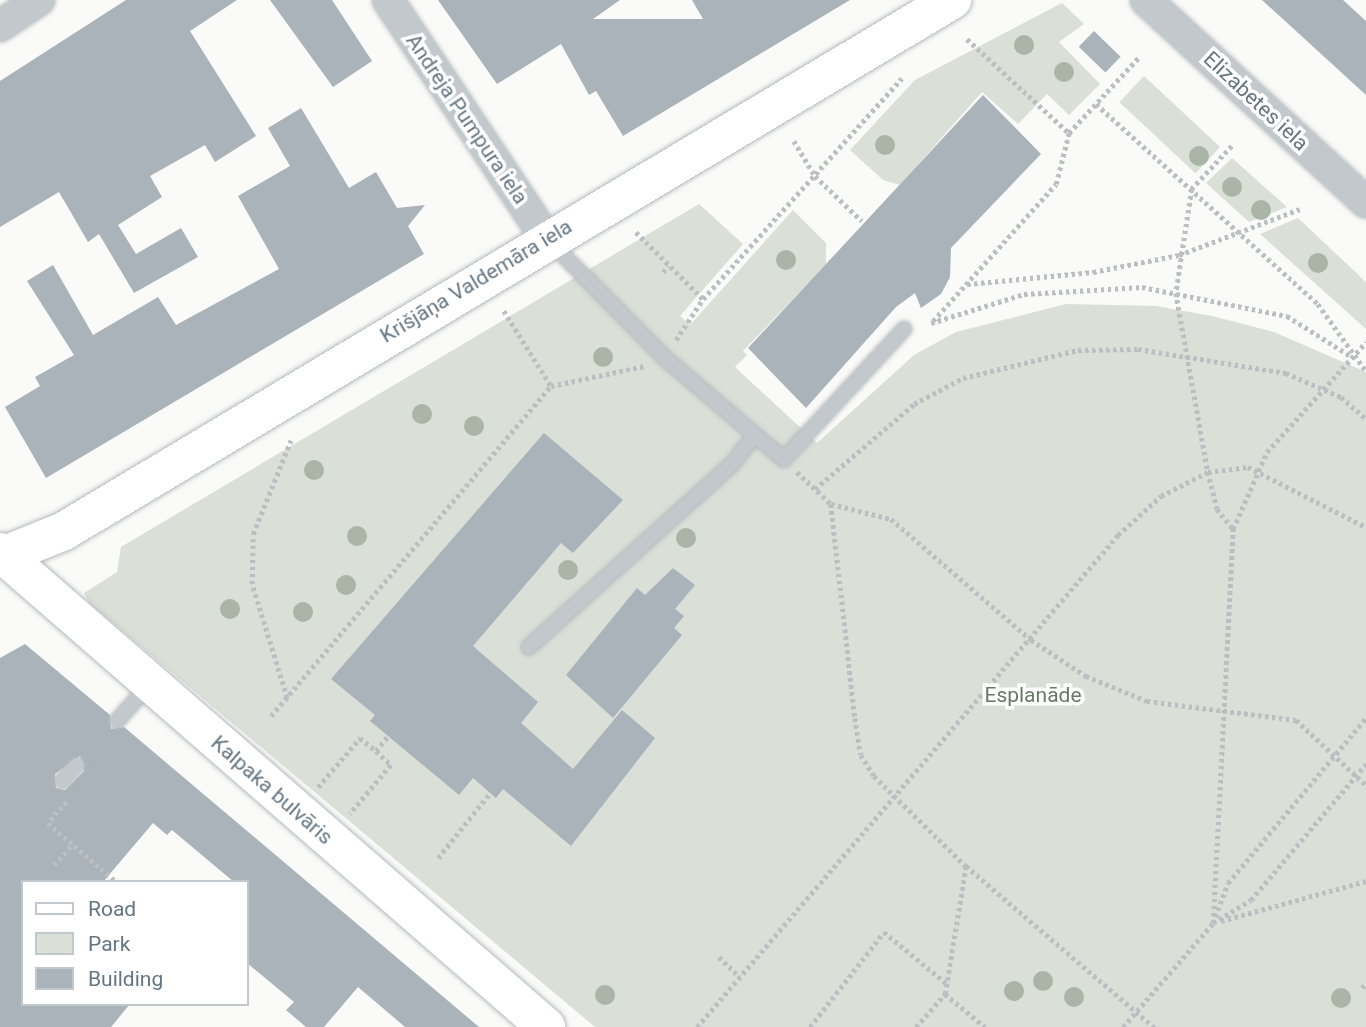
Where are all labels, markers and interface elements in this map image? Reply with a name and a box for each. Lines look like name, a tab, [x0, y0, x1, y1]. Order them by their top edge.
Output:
street label: Andreja Pumpura iela	[401, 29, 533, 209]
street label: Elizabetes iela	[1199, 46, 1313, 156]
street label: Krišjāņa Valdemāra iela	[376, 214, 576, 348]
park label: Esplanāde	[984, 682, 1082, 708]
street label: Kalpaka bulvāris	[206, 730, 338, 850]
legend	[21, 880, 248, 1006]
text: Road	[88, 897, 136, 921]
text: Park	[88, 932, 130, 956]
text: Building	[88, 967, 163, 991]

